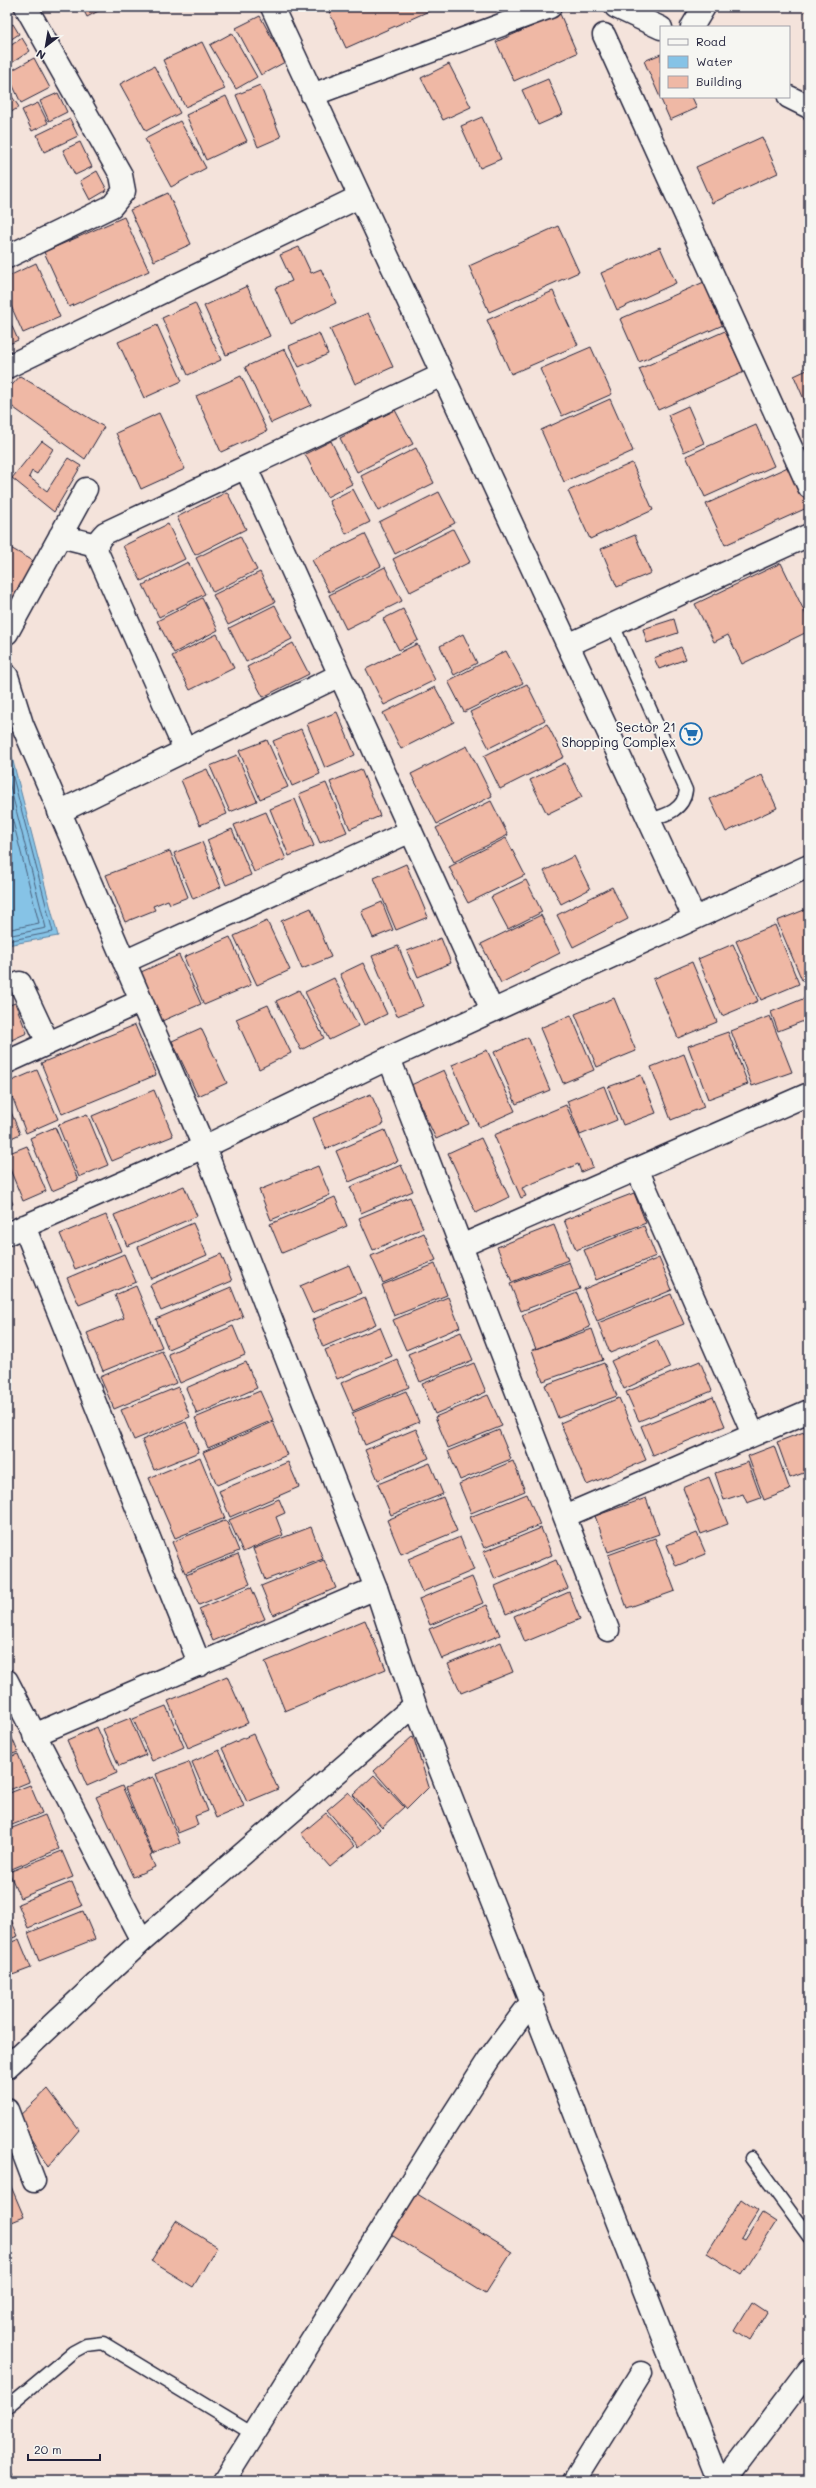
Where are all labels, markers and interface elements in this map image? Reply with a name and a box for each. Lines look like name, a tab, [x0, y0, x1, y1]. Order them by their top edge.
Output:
north arrow	[26, 26, 66, 66]
legend	[660, 26, 790, 98]
text: Road	[696, 33, 726, 49]
text: N	[33, 46, 48, 64]
text: Water	[696, 53, 733, 69]
text: Building	[696, 73, 742, 89]
place label: Sector 21 Shopping Complex	[561, 718, 676, 750]
supermarket icon: Sector 21 Shopping Complex	[678, 721, 704, 747]
scale bar	[28, 2436, 100, 2462]
text: 20 m	[34, 2441, 62, 2457]

